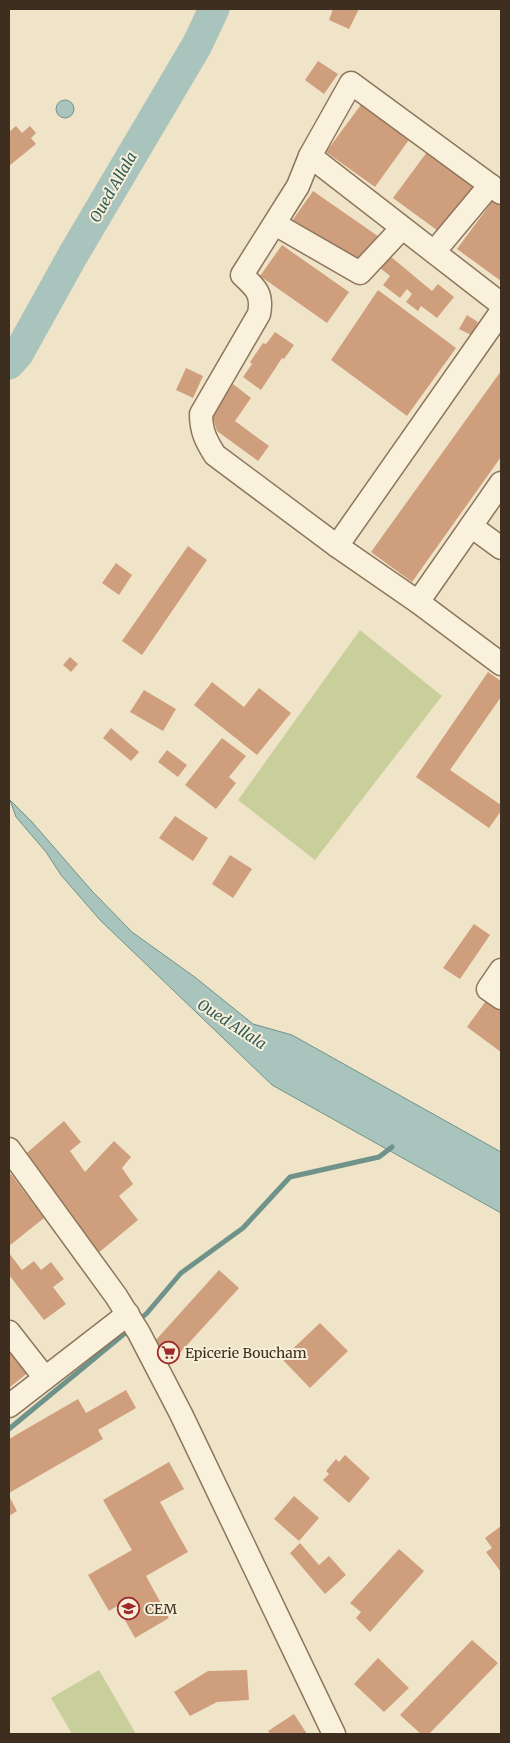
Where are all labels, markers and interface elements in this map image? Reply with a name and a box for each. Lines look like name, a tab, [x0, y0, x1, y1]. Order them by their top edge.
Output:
water label: Oued Allala	[85, 148, 141, 226]
water label: Oued Allala	[194, 995, 270, 1053]
supermarket icon: Epicerie Boucham	[157, 1341, 181, 1365]
place label: Epicerie Boucham	[185, 1344, 307, 1362]
school or university icon: CEM	[117, 1597, 141, 1621]
place label: CEM	[145, 1600, 177, 1618]

